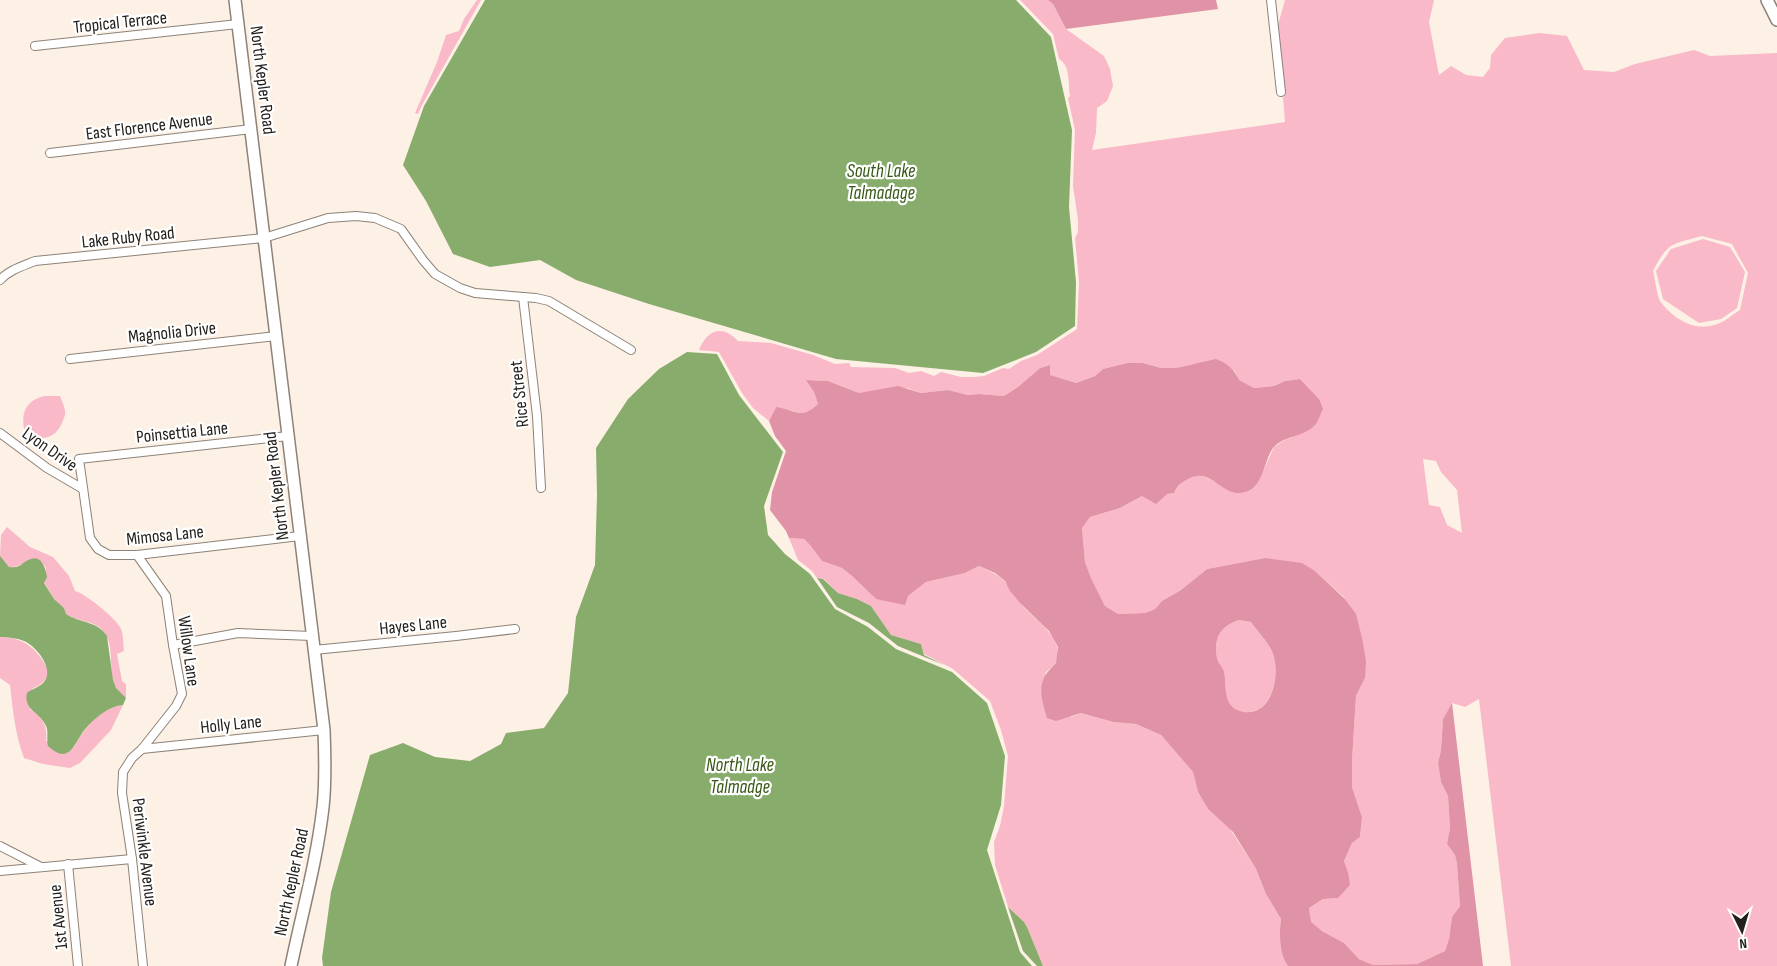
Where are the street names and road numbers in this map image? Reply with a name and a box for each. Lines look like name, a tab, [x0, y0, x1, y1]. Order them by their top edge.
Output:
street label: Tropical Terrace	[72, 7, 168, 38]
street label: North Kepler Road	[245, 25, 280, 136]
street label: East Florence Avenue	[84, 108, 214, 145]
street label: Lake Ruby Road	[81, 222, 176, 253]
street label: Magnolia Drive	[127, 317, 217, 348]
street label: Rice Street	[506, 359, 533, 428]
street label: Poinsettia Lane	[135, 417, 229, 448]
street label: Lyon Drive	[18, 423, 81, 476]
street label: North Kepler Road	[259, 430, 294, 541]
street label: Mimosa Lane	[125, 521, 205, 550]
street label: Hayes Lane	[378, 612, 448, 639]
street label: Willow Lane	[173, 615, 204, 688]
street label: Holly Lane	[199, 711, 263, 738]
street label: Periwinkle Avenue	[127, 797, 162, 907]
street label: North Kepler Road	[270, 827, 313, 938]
street label: 1st Avenue	[45, 883, 72, 950]

